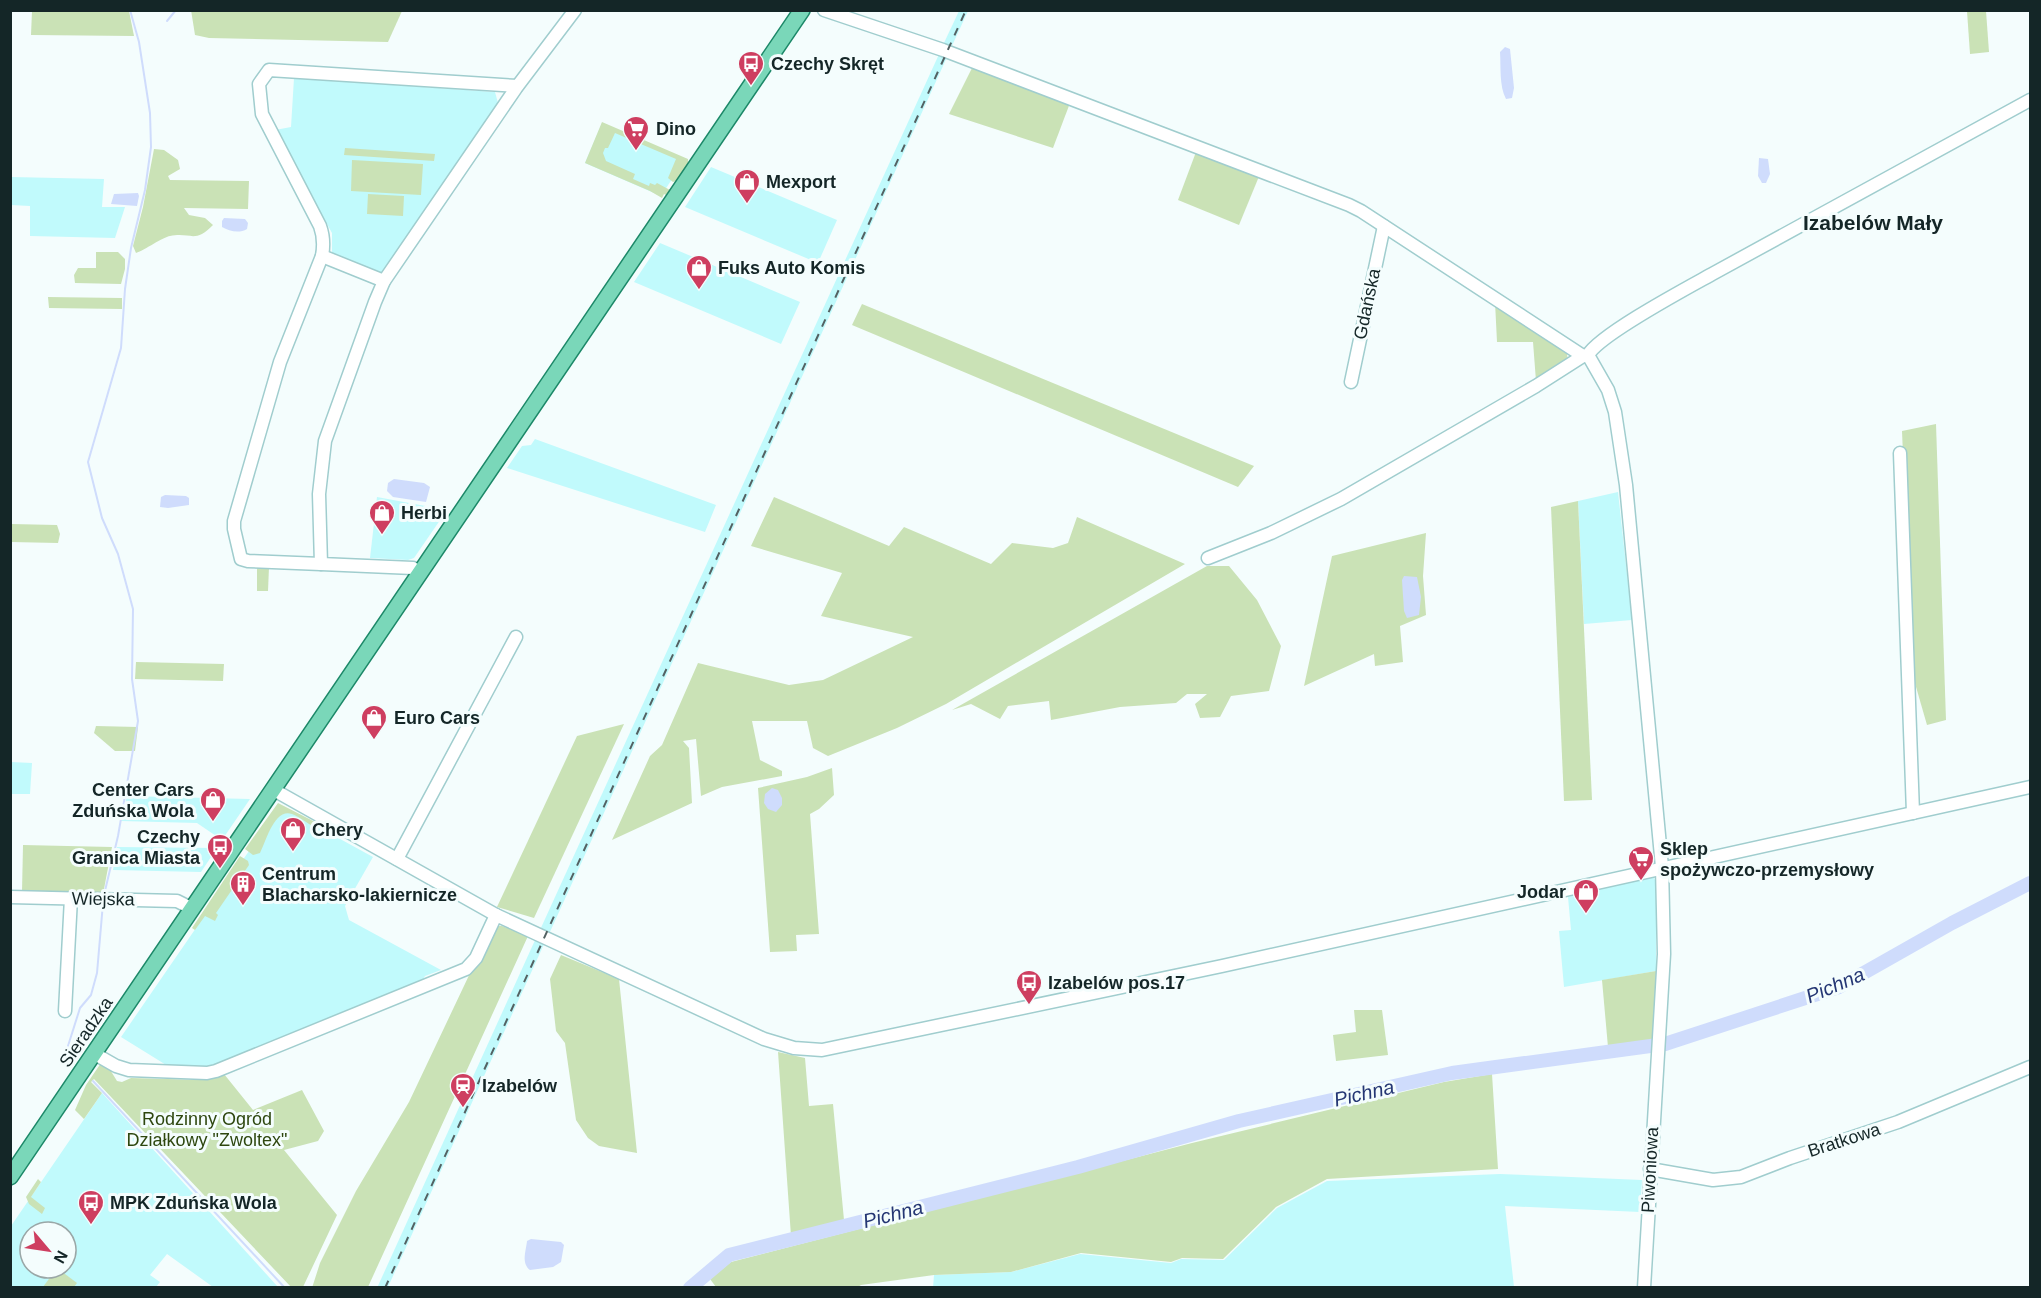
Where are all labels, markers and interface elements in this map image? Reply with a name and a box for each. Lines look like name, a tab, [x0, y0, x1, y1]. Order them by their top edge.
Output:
bus stop icon: Czechy Skręt	[736, 49, 766, 87]
place label: Czechy Skręt	[771, 54, 884, 74]
supermarket icon: Dino	[621, 114, 651, 152]
place label: Dino	[656, 119, 696, 139]
shop icon: Mexport	[732, 167, 762, 205]
place label: Mexport	[766, 172, 836, 192]
district label: Izabelów Mały	[1803, 211, 1943, 234]
shop icon: Fuks Auto Komis	[684, 253, 714, 291]
place label: Fuks Auto Komis	[718, 258, 865, 278]
street label: Gdańska	[1350, 266, 1384, 341]
shop icon: Herbi	[367, 498, 397, 536]
place label: Herbi	[401, 503, 447, 523]
shop icon: Euro Cars	[359, 703, 389, 741]
place label: Euro Cars	[394, 708, 480, 728]
place label: Center Cars Zduńska Wola	[72, 780, 195, 821]
shop icon: Center Cars Zduńska Wola	[198, 785, 228, 823]
shop icon: Chery	[278, 815, 308, 853]
place label: Chery	[312, 820, 363, 840]
place label: Czechy Granica Miasta	[72, 827, 201, 868]
bus stop icon: Czechy Granica Miasta	[205, 832, 235, 870]
place label: Sklep spożywczo-przemysłowy	[1660, 839, 1874, 880]
supermarket icon: Sklep spożywczo-przemysłowy	[1626, 844, 1656, 882]
place label: Centrum Blacharsko-lakiernicze	[262, 864, 457, 905]
building icon: Centrum Blacharsko-lakiernicze	[228, 869, 258, 907]
shop icon: Jodar	[1571, 877, 1601, 915]
place label: Jodar	[1517, 882, 1566, 902]
street label: Wiejska	[71, 888, 136, 910]
water label: Pichna	[1803, 963, 1867, 1007]
bus stop icon: Izabelów pos.17	[1014, 968, 1044, 1006]
place label: Izabelów pos.17	[1048, 973, 1185, 993]
street label: Sieradzka	[55, 992, 117, 1071]
station icon: Izabelów	[448, 1071, 478, 1109]
water label: Pichna	[1332, 1075, 1396, 1111]
place label: Izabelów	[482, 1076, 558, 1096]
park label: Rodzinny Ogród Działkowy "Zwoltex"	[127, 1109, 287, 1150]
street label: Bratkowa	[1805, 1119, 1884, 1161]
street label: Piwoniowa	[1638, 1126, 1662, 1213]
bus stop icon: MPK Zduńska Wola	[76, 1188, 106, 1226]
place label: MPK Zduńska Wola	[110, 1193, 278, 1213]
water label: Pichna	[861, 1196, 925, 1232]
north arrow	[18, 1220, 78, 1280]
text: N	[50, 1248, 71, 1266]

